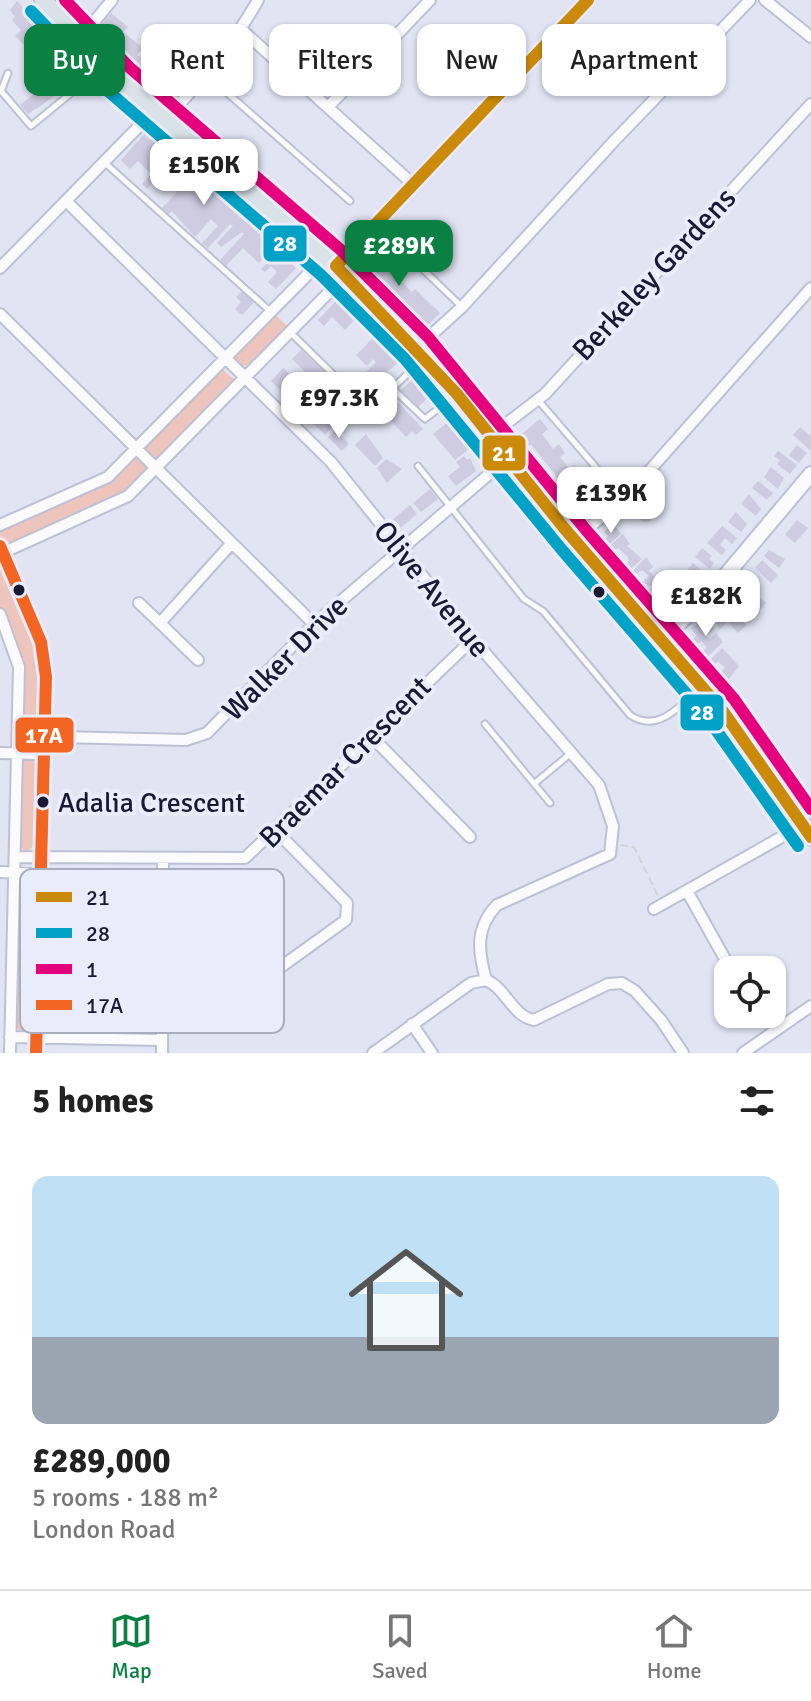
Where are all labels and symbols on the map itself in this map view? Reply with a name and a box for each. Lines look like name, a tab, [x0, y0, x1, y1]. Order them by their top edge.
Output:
pin: £150K	[148, 139, 260, 207]
street label: Berkeley Gardens	[565, 180, 744, 369]
pin: £289K	[343, 220, 455, 288]
line badge: 28	[262, 224, 308, 263]
text: 28	[273, 230, 297, 257]
pin: £97.3K	[274, 372, 404, 440]
line badge: 21	[481, 434, 527, 472]
text: 21	[492, 440, 516, 467]
pin: £139K	[555, 467, 667, 535]
street label: Olive Avenue	[365, 514, 498, 665]
pin: £182K	[650, 570, 762, 638]
unlabelled marker	[11, 582, 27, 598]
unlabelled marker	[591, 584, 607, 600]
street label: Walker Drive	[215, 588, 356, 729]
street label: Braemar Crescent	[252, 669, 439, 856]
line badge: 28	[679, 693, 725, 732]
text: 28	[690, 699, 714, 726]
line badge: 17A	[14, 716, 75, 754]
text: 17A	[25, 722, 63, 749]
place label: Adalia Crescent	[58, 786, 245, 820]
marker: Adalia Crescent	[35, 794, 51, 810]
legend	[20, 869, 284, 1033]
text: 21	[86, 884, 110, 911]
text: 28	[86, 920, 110, 947]
text: 1	[86, 956, 98, 983]
text: 17A	[86, 992, 124, 1019]

